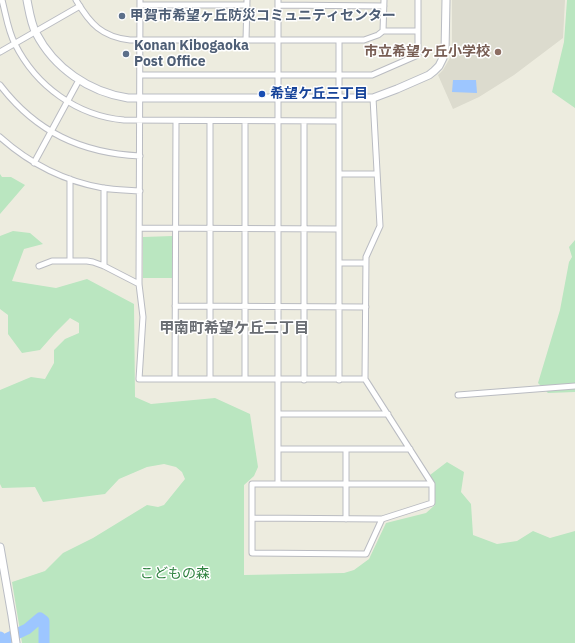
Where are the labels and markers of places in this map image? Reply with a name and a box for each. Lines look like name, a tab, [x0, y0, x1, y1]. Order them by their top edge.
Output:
place label: 甲賀市希望ヶ丘防災コミュニティセンター	[130, 8, 396, 24]
marker: 甲賀市希望ヶ丘防災コミュニティセンター	[117, 11, 127, 21]
place label: Konan Kibogaoka Post Office	[134, 38, 249, 70]
place label: 市立希望ヶ丘小学校	[364, 44, 490, 60]
marker: 市立希望ヶ丘小学校	[493, 47, 503, 57]
marker: Konan Kibogaoka Post Office	[121, 49, 131, 59]
place label: 希望ケ丘三丁目	[270, 86, 368, 102]
marker: 希望ケ丘三丁目	[257, 89, 267, 99]

